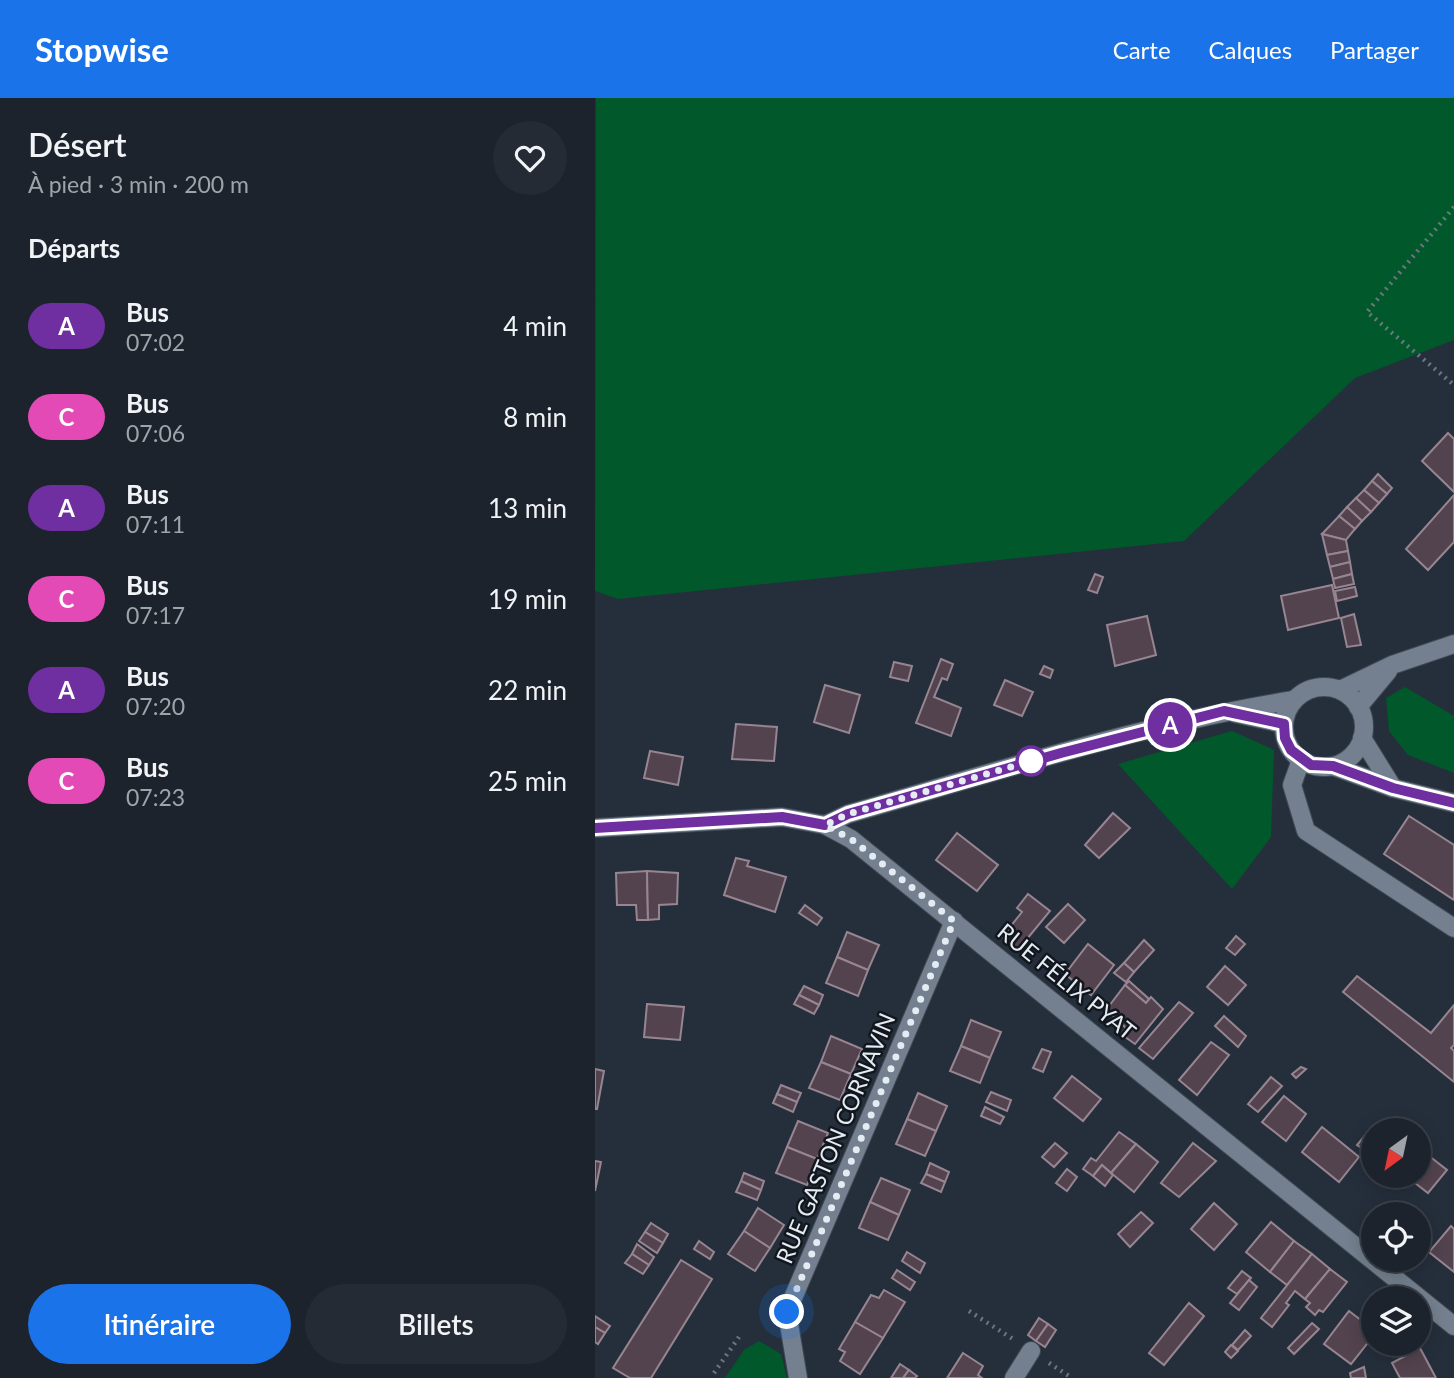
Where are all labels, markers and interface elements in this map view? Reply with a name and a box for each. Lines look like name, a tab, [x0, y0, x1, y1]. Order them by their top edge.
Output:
text: Stopwise	[35, 29, 169, 69]
text: Carte	[1113, 35, 1171, 64]
text: Calques	[1209, 35, 1292, 64]
text: Partager	[1330, 35, 1419, 64]
button: heart	[493, 121, 567, 195]
text: Désert	[28, 124, 127, 164]
text: À pied · 3 min · 200 m	[28, 170, 249, 198]
text: Départs	[28, 232, 120, 264]
text: Bus	[126, 296, 169, 328]
text: 4 min	[503, 310, 567, 342]
text: A	[58, 311, 75, 340]
text: 07:02	[126, 328, 185, 356]
text: Bus	[126, 387, 169, 419]
text: 8 min	[503, 401, 567, 433]
text: C	[59, 402, 74, 431]
text: 07:06	[126, 419, 185, 447]
text: Bus	[126, 478, 169, 510]
text: 13 min	[488, 492, 567, 524]
text: A	[58, 493, 75, 522]
text: 07:11	[126, 510, 185, 538]
text: Bus	[126, 569, 169, 601]
text: 19 min	[488, 583, 567, 615]
text: C	[59, 584, 74, 613]
text: 07:17	[126, 601, 185, 629]
text: Bus	[126, 660, 169, 692]
text: 22 min	[488, 674, 567, 706]
text: A	[58, 675, 75, 704]
text: 07:20	[126, 692, 185, 720]
line badge: A	[1147, 702, 1193, 748]
text: A	[1162, 710, 1178, 739]
unlabelled marker	[1016, 746, 1046, 776]
text: Bus	[126, 751, 169, 783]
text: 25 min	[488, 765, 567, 797]
text: C	[59, 766, 74, 795]
text: 07:23	[126, 783, 185, 811]
street label: RUE FÉLIX PYAT	[992, 917, 1142, 1045]
street label: RUE GASTON CORNAVIN	[770, 1009, 900, 1267]
north arrow	[1361, 1118, 1431, 1188]
map controls	[1361, 1118, 1431, 1356]
button: locate	[1361, 1202, 1431, 1272]
button: Itinéraire	[28, 1284, 291, 1364]
button: Billets	[305, 1284, 567, 1364]
button: layers	[1361, 1286, 1431, 1356]
your location	[769, 1294, 804, 1329]

